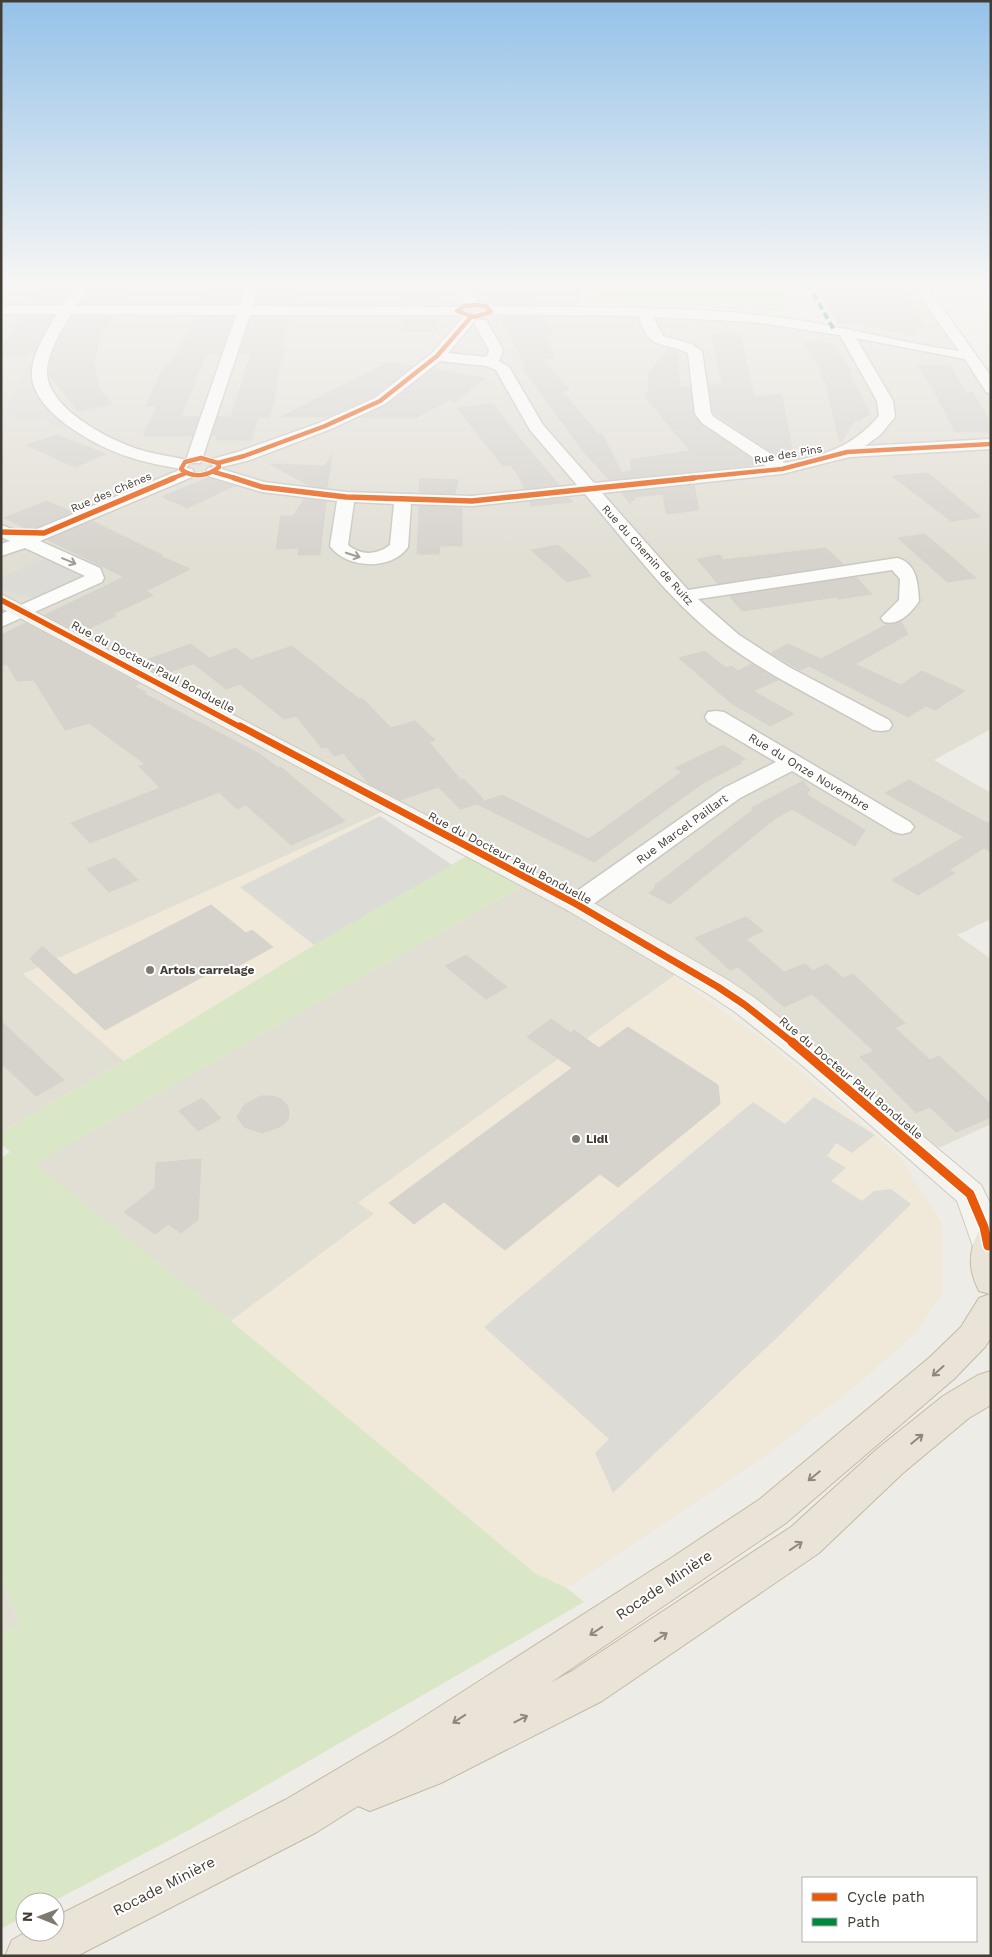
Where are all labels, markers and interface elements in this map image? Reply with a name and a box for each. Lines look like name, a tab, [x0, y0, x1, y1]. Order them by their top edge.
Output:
street label: Rue des Pins	[753, 442, 823, 467]
street label: Rue des Chênes	[69, 469, 154, 515]
street label: Rue du Chemin de Ruitz	[599, 502, 696, 608]
one-way arrow	[344, 551, 360, 560]
one-way arrow	[61, 557, 76, 567]
street label: Rue du Docteur Paul Bonduelle	[69, 618, 237, 716]
street label: Rue du Onze Novembre	[746, 730, 872, 814]
street label: Rue Marcel Paillart	[633, 791, 731, 867]
street label: Rue du Docteur Paul Bonduelle	[426, 809, 594, 907]
place label: Artois carrelage	[160, 963, 255, 977]
marker: Artois carrelage	[144, 964, 156, 976]
street label: Rue du Docteur Paul Bonduelle	[776, 1014, 926, 1142]
place label: Lidl	[586, 1132, 608, 1146]
marker: Lidl	[570, 1133, 582, 1145]
one-way arrow	[932, 1365, 945, 1377]
one-way arrow	[911, 1433, 924, 1444]
one-way arrow	[808, 1471, 821, 1482]
one-way arrow	[789, 1541, 803, 1551]
street label: Rocade Minière	[613, 1546, 715, 1624]
one-way arrow	[589, 1625, 603, 1636]
one-way arrow	[654, 1632, 668, 1642]
one-way arrow	[453, 1714, 467, 1724]
one-way arrow	[513, 1714, 528, 1723]
street label: Rocade Minière	[110, 1853, 218, 1919]
legend	[802, 1877, 977, 1942]
text: Cycle path	[847, 1888, 925, 1906]
north arrow	[15, 1892, 65, 1942]
text: N	[19, 1911, 35, 1922]
text: Path	[847, 1913, 880, 1931]

